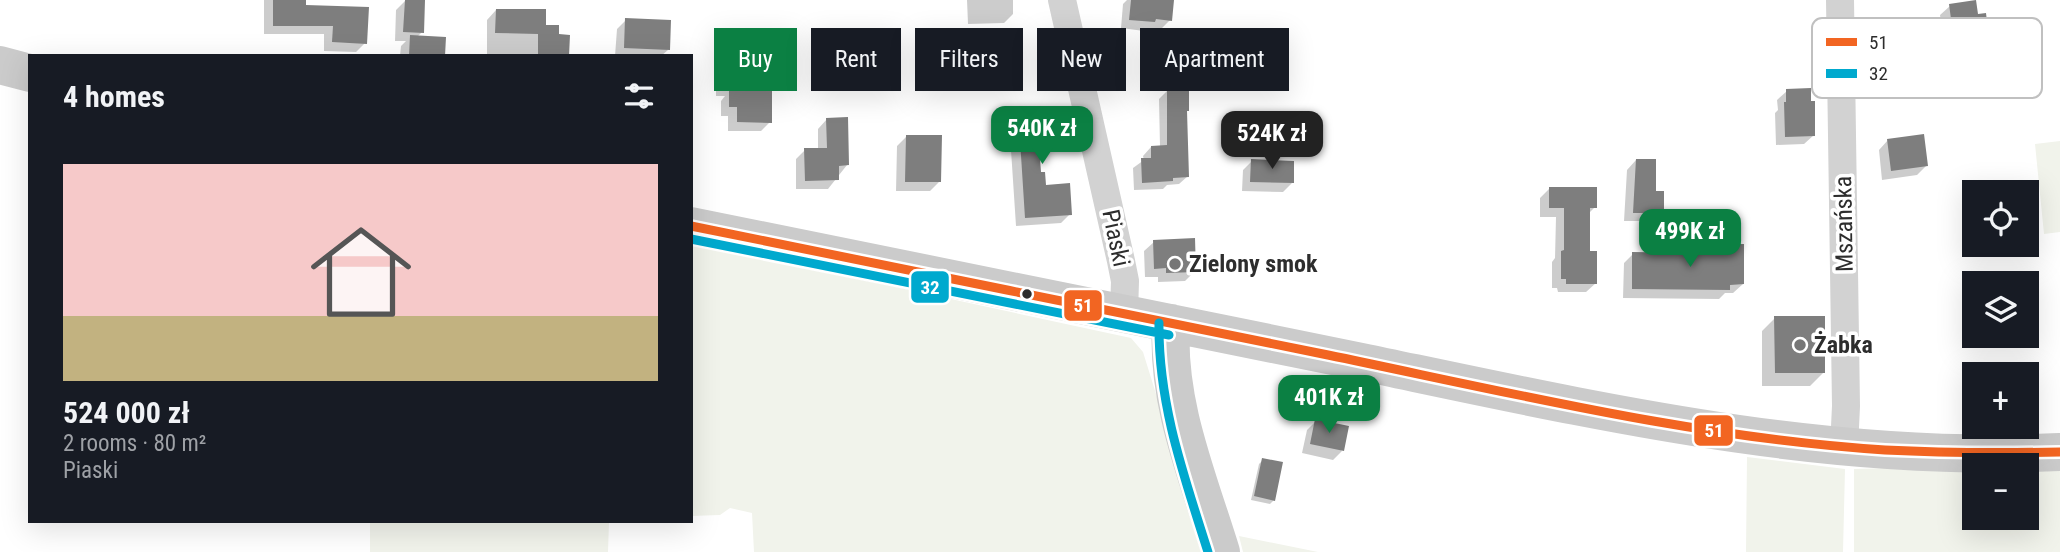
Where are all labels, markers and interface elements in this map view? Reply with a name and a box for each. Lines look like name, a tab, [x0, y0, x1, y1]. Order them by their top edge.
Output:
legend	[1812, 18, 2042, 98]
chip: Buy	[714, 28, 797, 91]
chip: Rent	[811, 28, 901, 91]
chip: Filters	[915, 28, 1023, 91]
chip: New	[1037, 28, 1126, 91]
chip: Apartment	[1140, 28, 1289, 91]
text: 51	[1869, 31, 1888, 54]
text: 32	[1869, 62, 1888, 85]
icon: filters	[620, 77, 658, 115]
text: 4 homes	[63, 79, 165, 114]
pin: 540K zł	[977, 106, 1107, 166]
pin: 524K zł	[1207, 111, 1337, 171]
text: 540K zł	[1007, 115, 1077, 142]
text: 524K zł	[1237, 120, 1307, 147]
street label: Mszańska	[1829, 176, 1859, 272]
map controls	[1962, 180, 2039, 530]
button: locate	[1962, 180, 2039, 257]
street label: Piaski	[1096, 207, 1136, 269]
icon: home	[298, 209, 424, 335]
pin: 499K zł	[1625, 210, 1755, 269]
text: 499K zł	[1655, 218, 1725, 245]
place label: Zielony smok	[1189, 250, 1318, 278]
marker: Zielony smok	[1167, 256, 1183, 272]
line badge: 32	[910, 270, 950, 304]
button: layers	[1962, 271, 2039, 348]
text: 32	[920, 276, 940, 299]
unlabelled marker	[1020, 287, 1034, 301]
line badge: 51	[1063, 289, 1103, 322]
text: 51	[1073, 294, 1093, 317]
place label: Żabka	[1814, 331, 1873, 359]
marker: Żabka	[1792, 337, 1808, 353]
button: +	[1962, 362, 2039, 439]
pin: 401K zł	[1264, 376, 1394, 435]
text: 401K zł	[1294, 384, 1364, 411]
text: 524 000 zł	[63, 395, 190, 430]
line badge: 51	[1693, 414, 1734, 447]
text: 51	[1704, 419, 1724, 442]
text: 2 rooms · 80 m²	[63, 430, 206, 457]
button: −	[1962, 453, 2039, 530]
text: Piaski	[63, 457, 118, 484]

